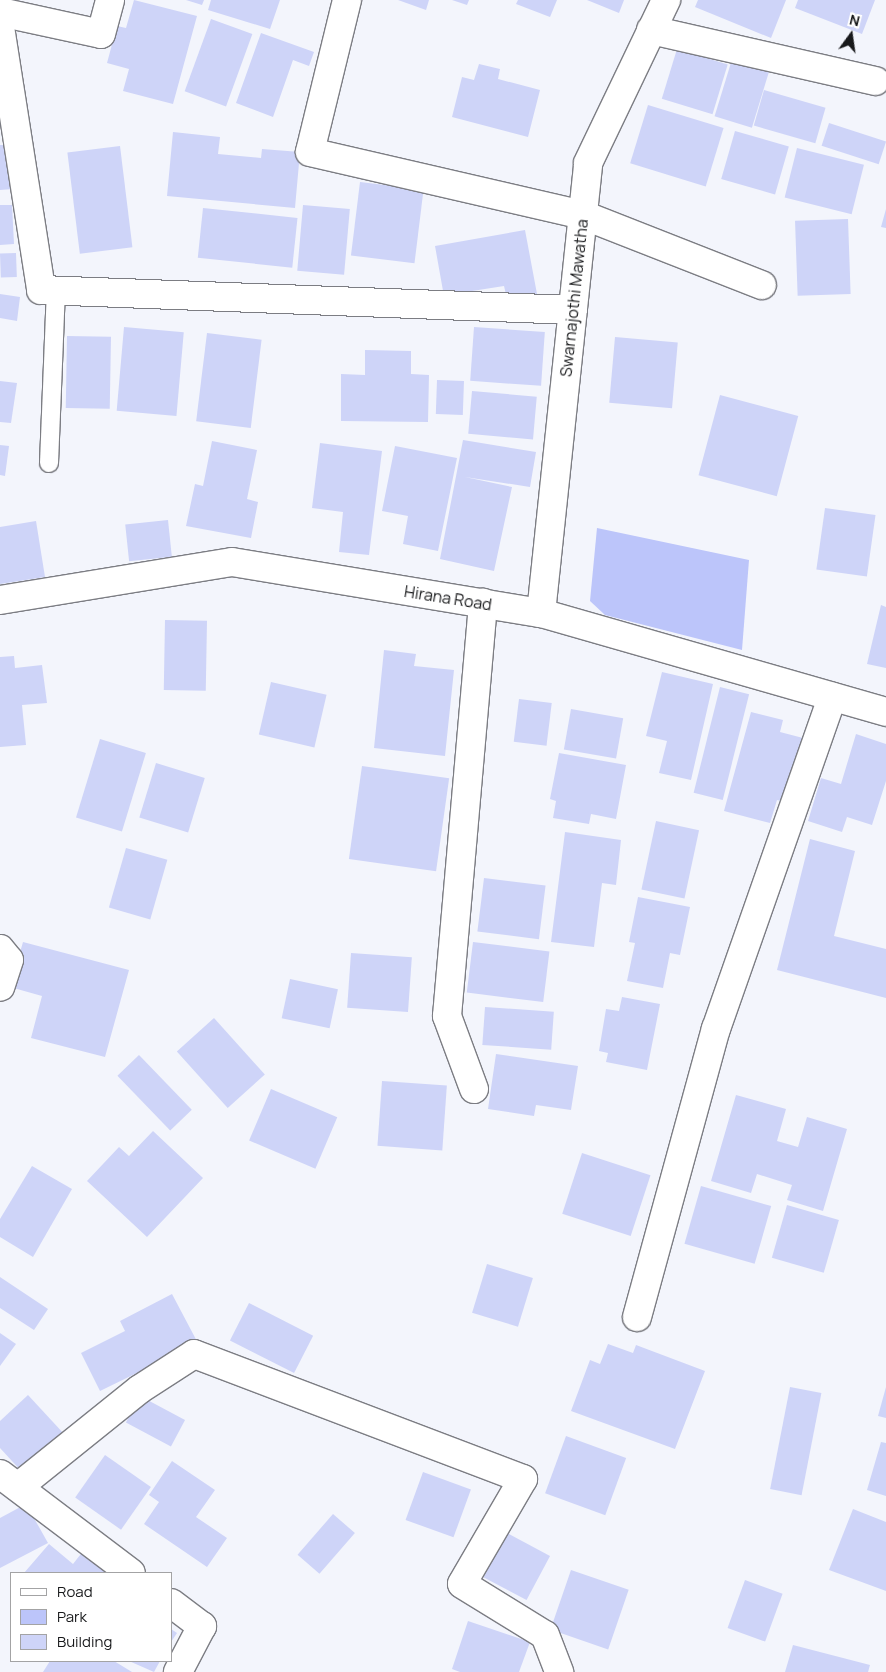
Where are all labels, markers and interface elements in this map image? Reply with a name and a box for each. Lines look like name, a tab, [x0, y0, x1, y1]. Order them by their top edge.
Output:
north arrow	[826, 10, 876, 60]
text: N	[848, 10, 862, 30]
street label: Swarnajothi Mawatha	[556, 218, 592, 378]
street label: Hirana Road	[403, 582, 493, 614]
legend	[10, 1572, 172, 1662]
text: Road	[57, 1581, 93, 1602]
text: Park	[57, 1606, 87, 1627]
text: Building	[57, 1631, 112, 1652]

